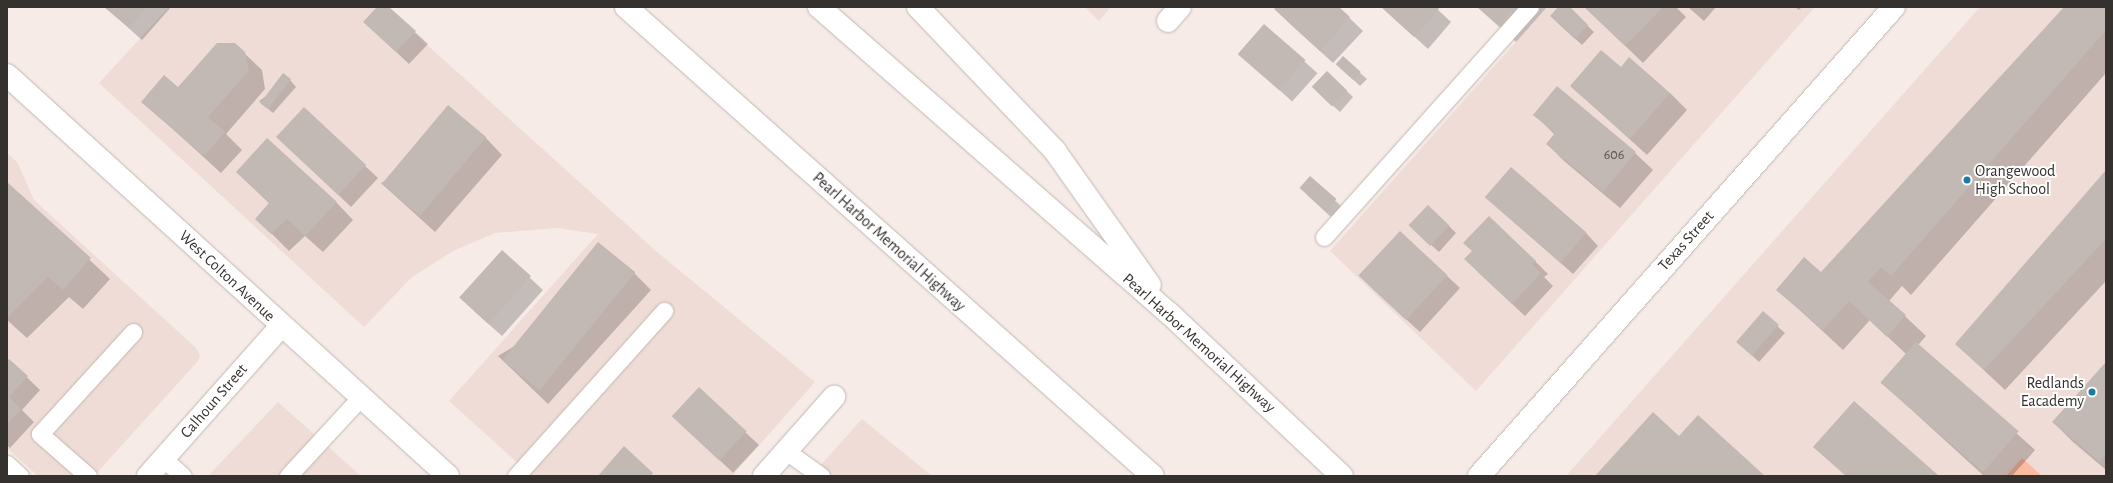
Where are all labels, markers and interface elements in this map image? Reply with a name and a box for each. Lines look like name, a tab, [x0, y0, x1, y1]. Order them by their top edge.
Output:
house number: 606	[1604, 147, 1624, 163]
place label: Orangewood High School	[1975, 161, 2055, 199]
street label: Pearl Harbor Memorial Highway	[809, 168, 969, 316]
marker: Orangewood High School	[1962, 175, 1972, 185]
street label: Texas Street	[1654, 207, 1718, 275]
street label: West Colton Avenue	[175, 227, 279, 325]
street label: Pearl Harbor Memorial Highway	[1119, 269, 1279, 417]
street label: Calhoun Street	[176, 360, 252, 442]
place label: Redlands Eacademy	[2021, 373, 2084, 411]
marker: Redlands Eacademy	[2087, 387, 2097, 397]

